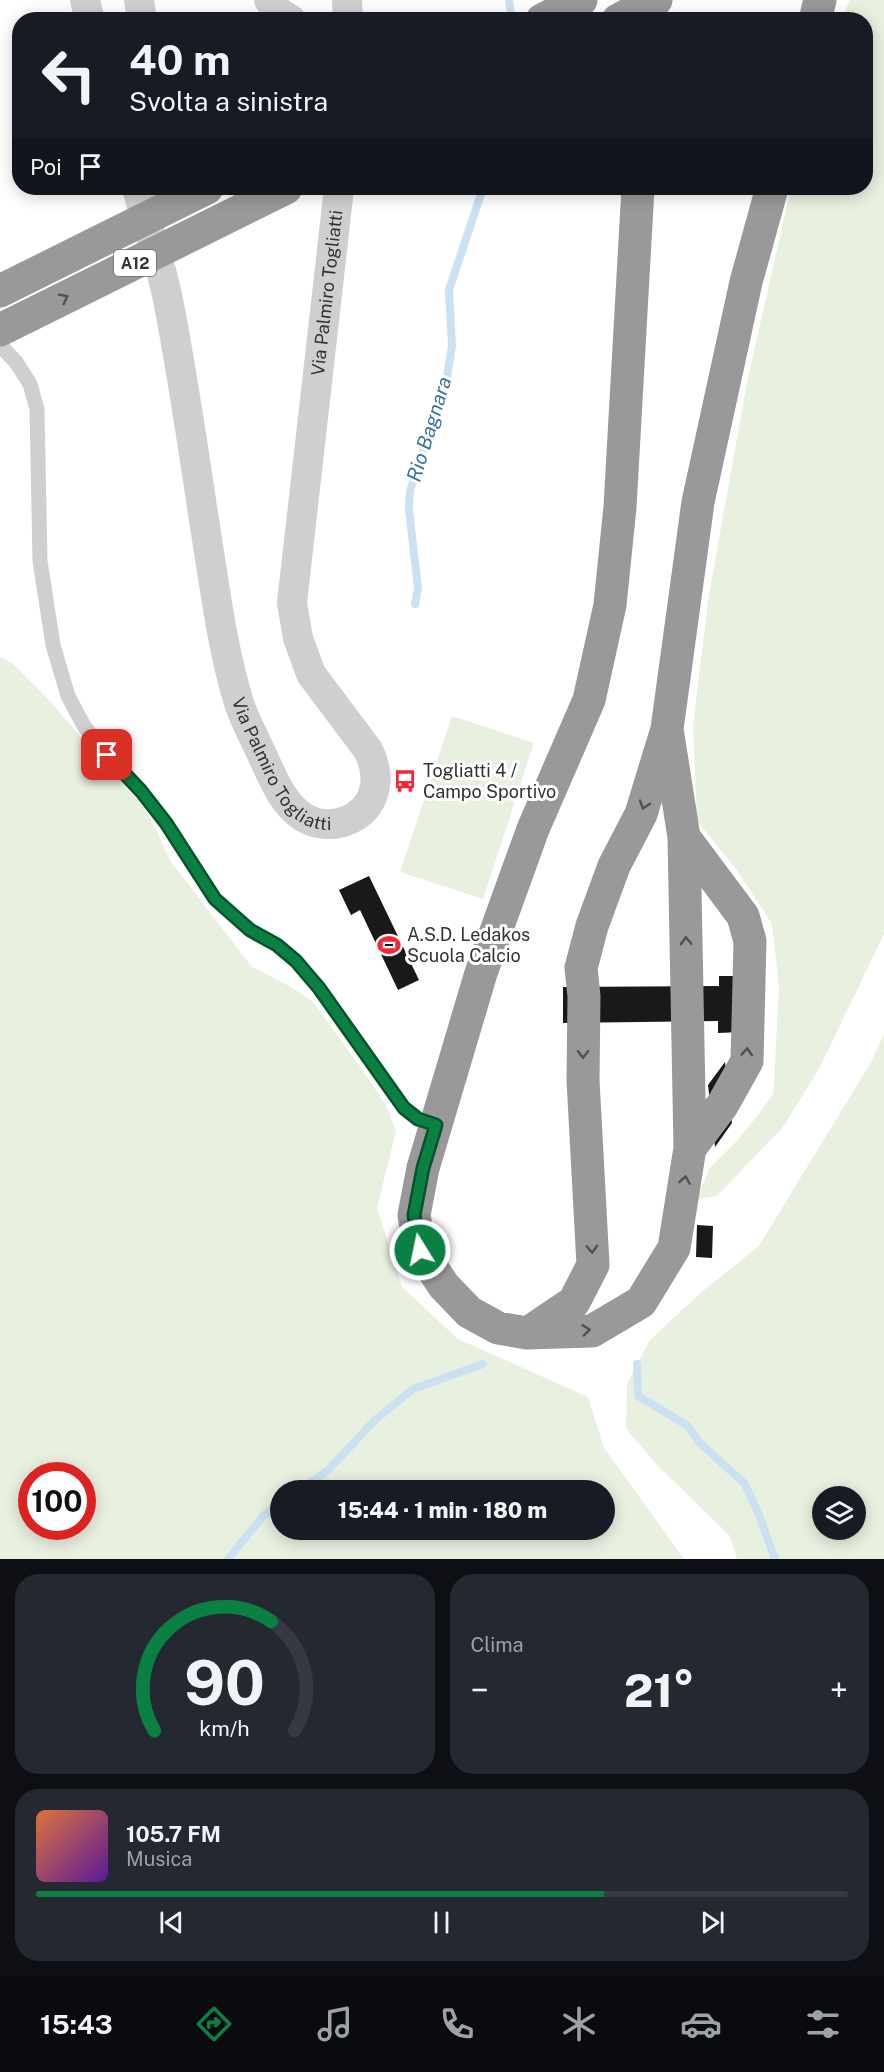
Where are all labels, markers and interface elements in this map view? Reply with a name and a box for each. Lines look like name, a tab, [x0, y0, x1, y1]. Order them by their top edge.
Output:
text: 40 m	[129, 35, 231, 84]
icon: left	[30, 36, 108, 114]
text: Svolta a sinistra	[129, 85, 328, 117]
icon: arrive	[74, 150, 107, 183]
text: Poi	[30, 154, 62, 180]
street label: Via Palmiro Togliatti	[307, 209, 346, 377]
road number: A12	[114, 250, 156, 276]
one-way arrow	[58, 294, 69, 306]
water label: Rio Bagnara	[402, 374, 456, 484]
street label: Via Palmiro Togliatti	[228, 695, 331, 834]
pin	[81, 729, 132, 780]
icon: arrive	[90, 738, 123, 771]
place label: Togliatti 4 / Campo Sportivo	[423, 760, 556, 802]
bus stop icon: Togliatti 4 / Campo Sportivo	[392, 768, 418, 794]
one-way arrow	[639, 799, 651, 810]
place label: A.S.D. Ledakos Scuola Calcio	[407, 924, 530, 966]
sports icon: A.S.D. Ledakos Scuola Calcio	[376, 932, 402, 958]
one-way arrow	[679, 937, 692, 946]
one-way arrow	[741, 1047, 754, 1056]
one-way arrow	[577, 1050, 590, 1059]
one-way arrow	[679, 1176, 691, 1185]
position arrow	[388, 1218, 452, 1282]
one-way arrow	[585, 1245, 598, 1254]
one-way arrow	[581, 1324, 590, 1337]
speed limit sign: 100	[18, 1462, 96, 1540]
map controls	[812, 1486, 866, 1540]
button: layers	[812, 1486, 866, 1540]
text: 15:44 · 1 min · 180 m	[338, 1497, 547, 1523]
text: Clima	[471, 1633, 524, 1657]
text: 90	[184, 1646, 265, 1719]
text: 21°	[624, 1664, 695, 1717]
text: −	[471, 1671, 489, 1709]
text: +	[830, 1671, 848, 1709]
text: km/h	[200, 1716, 250, 1741]
text: 105.7 FM	[126, 1821, 221, 1847]
text: Musica	[126, 1847, 192, 1871]
icon: previous	[155, 1906, 188, 1939]
icon: pause	[425, 1906, 458, 1939]
icon: next	[696, 1906, 729, 1939]
icon: directions	[193, 2003, 235, 2045]
icon: music	[314, 2003, 356, 2045]
icon: phone	[436, 2003, 478, 2045]
icon: climate	[558, 2003, 600, 2045]
icon: car	[680, 2003, 722, 2045]
icon: filters	[802, 2003, 844, 2045]
text: 15:43	[40, 2008, 113, 2040]

